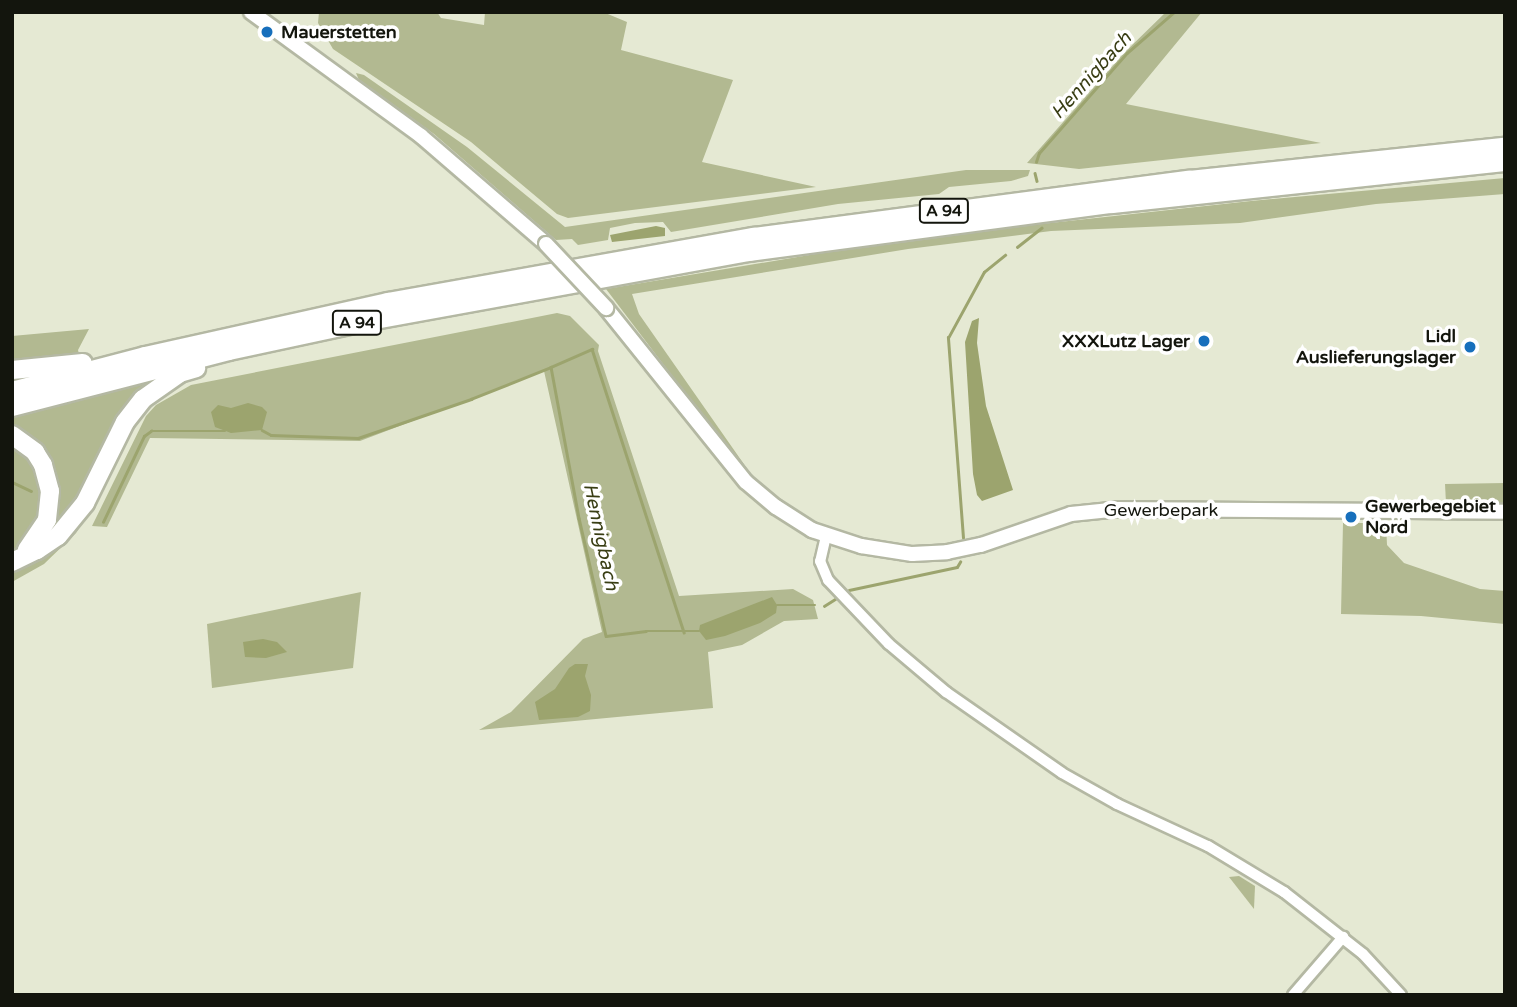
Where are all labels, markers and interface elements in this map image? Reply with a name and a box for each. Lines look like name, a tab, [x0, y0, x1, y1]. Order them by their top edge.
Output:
place label: Mauerstetten	[281, 21, 397, 43]
marker: Mauerstetten	[259, 24, 275, 40]
water label: Hennigbach	[1047, 28, 1137, 124]
road number: A 94	[918, 198, 970, 224]
road number: A 94	[331, 310, 383, 336]
place label: Lidl Auslieferungslager	[1296, 326, 1456, 368]
place label: XXXLutz Lager	[1062, 330, 1190, 352]
marker: XXXLutz Lager	[1196, 333, 1212, 349]
marker: Lidl Auslieferungslager	[1462, 339, 1478, 355]
water label: Hennigbach	[578, 481, 622, 593]
place label: Gewerbegebiet Nord	[1365, 496, 1496, 538]
street label: Gewerbepark	[1104, 499, 1218, 521]
marker: Gewerbegebiet Nord	[1343, 509, 1359, 525]

